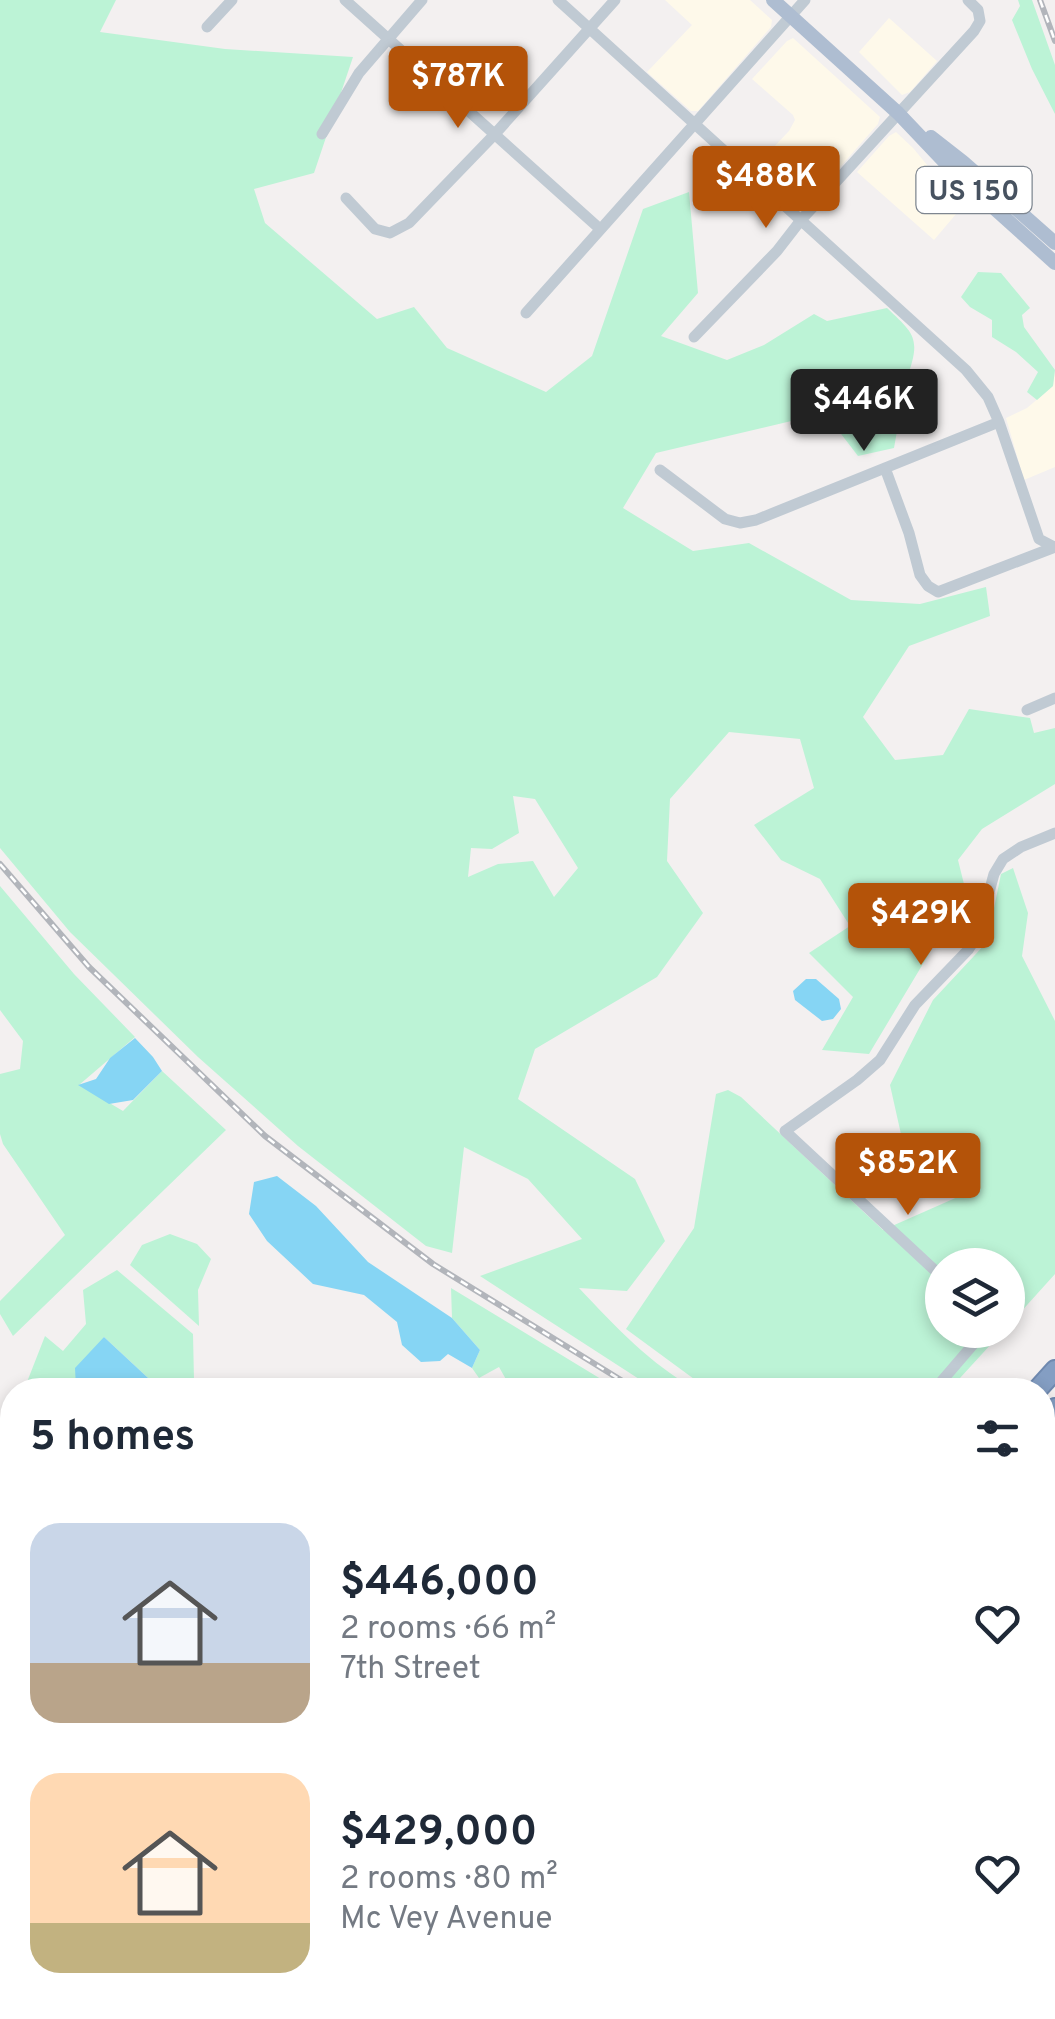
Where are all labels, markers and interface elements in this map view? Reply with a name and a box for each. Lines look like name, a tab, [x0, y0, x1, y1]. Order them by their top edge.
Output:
pin: $787K	[388, 46, 528, 131]
text: $787K	[411, 58, 505, 98]
pin: $488K	[696, 146, 836, 231]
text: $488K	[715, 158, 817, 198]
road number: US 150	[916, 167, 1032, 213]
pin: $446K	[794, 369, 934, 454]
text: $446K	[813, 381, 915, 421]
pin: $429K	[851, 883, 991, 968]
text: $429K	[870, 895, 972, 935]
pin: $852K	[838, 1133, 978, 1218]
text: $852K	[857, 1145, 959, 1185]
map controls	[925, 1248, 1025, 1348]
button: layers	[925, 1248, 1025, 1348]
icon: filters	[970, 1411, 1025, 1466]
text: 5 homes	[30, 1412, 195, 1465]
text: $446,000	[340, 1557, 539, 1610]
icon: home	[110, 1563, 230, 1683]
icon: heart	[970, 1596, 1025, 1651]
text: 2 rooms · 66 m²	[340, 1610, 556, 1650]
text: 7th Street	[340, 1650, 481, 1690]
text: $429,000	[340, 1807, 537, 1860]
icon: home	[110, 1813, 230, 1933]
icon: heart	[970, 1846, 1025, 1901]
text: 2 rooms · 80 m²	[340, 1860, 558, 1900]
text: Mc Vey Avenue	[340, 1900, 553, 1940]

